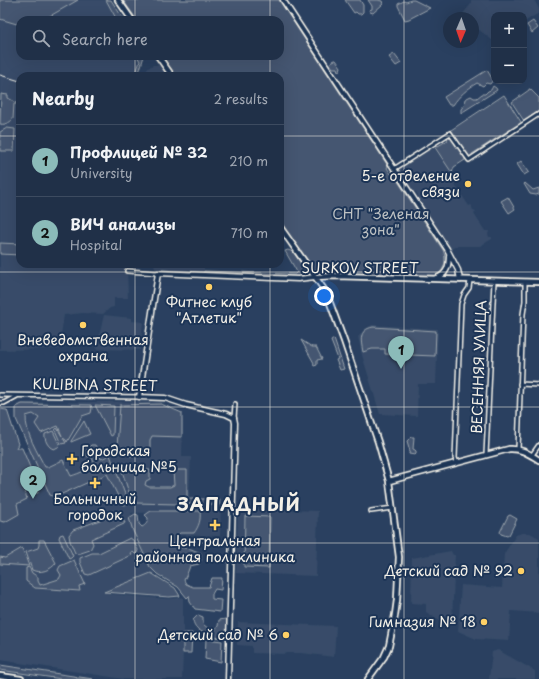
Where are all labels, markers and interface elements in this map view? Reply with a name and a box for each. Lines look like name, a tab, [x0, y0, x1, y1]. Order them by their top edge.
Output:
north arrow	[443, 12, 479, 48]
map controls	[491, 12, 527, 84]
button: +	[491, 12, 527, 48]
search box	[16, 16, 284, 60]
icon: search	[30, 27, 52, 49]
text: Search here	[62, 27, 148, 50]
button: −	[491, 48, 527, 84]
text: Nearby	[32, 85, 94, 111]
text: 2 results	[214, 89, 268, 108]
text: Профлицей № 32	[70, 140, 207, 163]
text: 1	[42, 151, 48, 170]
text: 210 m	[229, 151, 268, 170]
text: University	[70, 163, 132, 182]
place label: 5-е отделение связи	[362, 165, 460, 202]
marker: 5-е отделение связи	[463, 179, 473, 189]
park label: СНТ "Зеленая зона"	[332, 203, 430, 240]
text: ВИЧ анализы	[70, 212, 176, 235]
text: 2	[40, 223, 50, 242]
text: 710 m	[231, 223, 268, 242]
text: Hospital	[70, 235, 122, 254]
street label: SURKOV STREET	[302, 257, 419, 278]
marker: Фитнес клуб "Атлетик"	[204, 282, 214, 292]
your location	[314, 286, 334, 306]
place label: Фитнес клуб "Атлетик"	[166, 291, 252, 328]
street label: ВЕСЕННЯЯ УЛИЦА	[466, 299, 491, 434]
marker: Вневедомственная охрана	[78, 320, 88, 330]
place label: Вневедомственная охрана	[17, 329, 149, 366]
pin: 1	[388, 336, 414, 369]
street label: KULIBINA STREET	[32, 373, 158, 396]
place label: Городская больница №5	[81, 440, 177, 477]
marker: Городская больница №5	[66, 453, 78, 465]
pin: 2	[20, 466, 46, 499]
marker: Больничный городок	[89, 477, 101, 489]
place label: Больничный городок	[54, 488, 136, 525]
district label: ЗАПАДНЫЙ	[176, 490, 301, 517]
marker: Центральная районная поликлиника	[209, 519, 221, 531]
place label: Центральная районная поликлиника	[135, 530, 295, 567]
place label: Детский сад № 92	[384, 560, 513, 581]
marker: Детский сад № 92	[516, 566, 526, 576]
place label: Гимназия № 18	[369, 611, 476, 632]
marker: Гимназия № 18	[479, 617, 489, 627]
place label: Детский сад № 6	[157, 624, 278, 645]
marker: Детский сад № 6	[281, 630, 291, 640]

